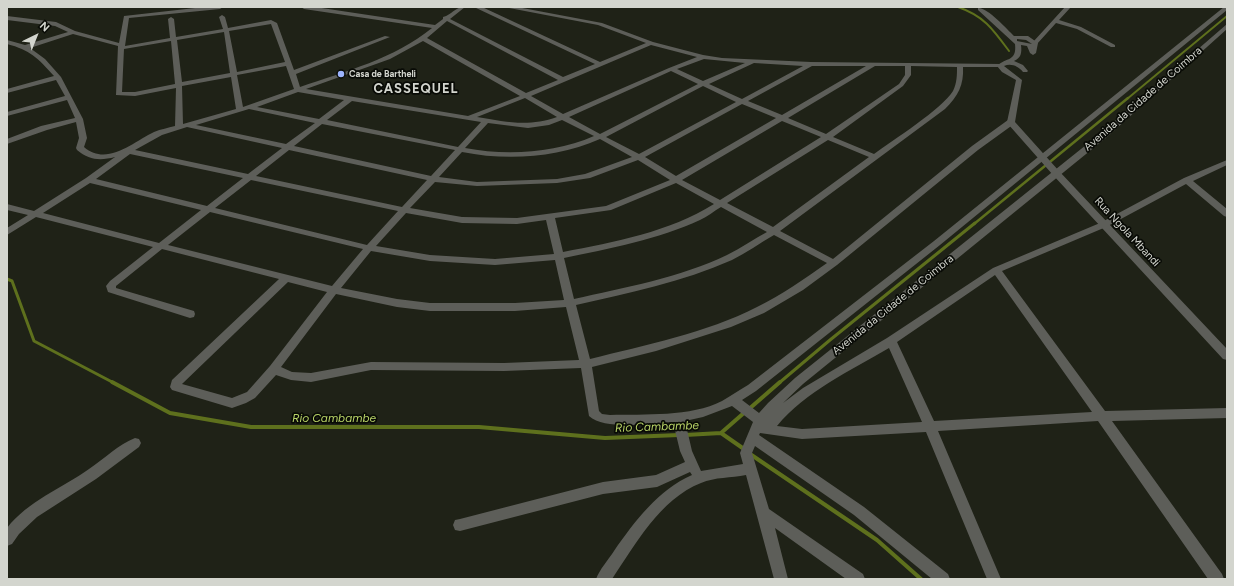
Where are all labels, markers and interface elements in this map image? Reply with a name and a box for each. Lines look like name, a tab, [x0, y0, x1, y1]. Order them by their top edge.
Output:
north arrow	[16, 16, 56, 56]
text: N	[37, 19, 52, 35]
street label: Avenida da Cidade de Coimbra	[1081, 44, 1205, 154]
marker: Casa de Bartheli	[336, 69, 346, 79]
place label: Casa de Bartheli	[349, 69, 416, 79]
district label: CASSEQUEL	[373, 81, 459, 97]
street label: Rua Ngola Mbandi	[1092, 195, 1162, 269]
street label: Avenida da Cidade de Coimbra	[830, 252, 956, 358]
water label: Rio Cambambe	[292, 411, 376, 425]
water label: Rio Cambambe	[615, 418, 699, 436]

